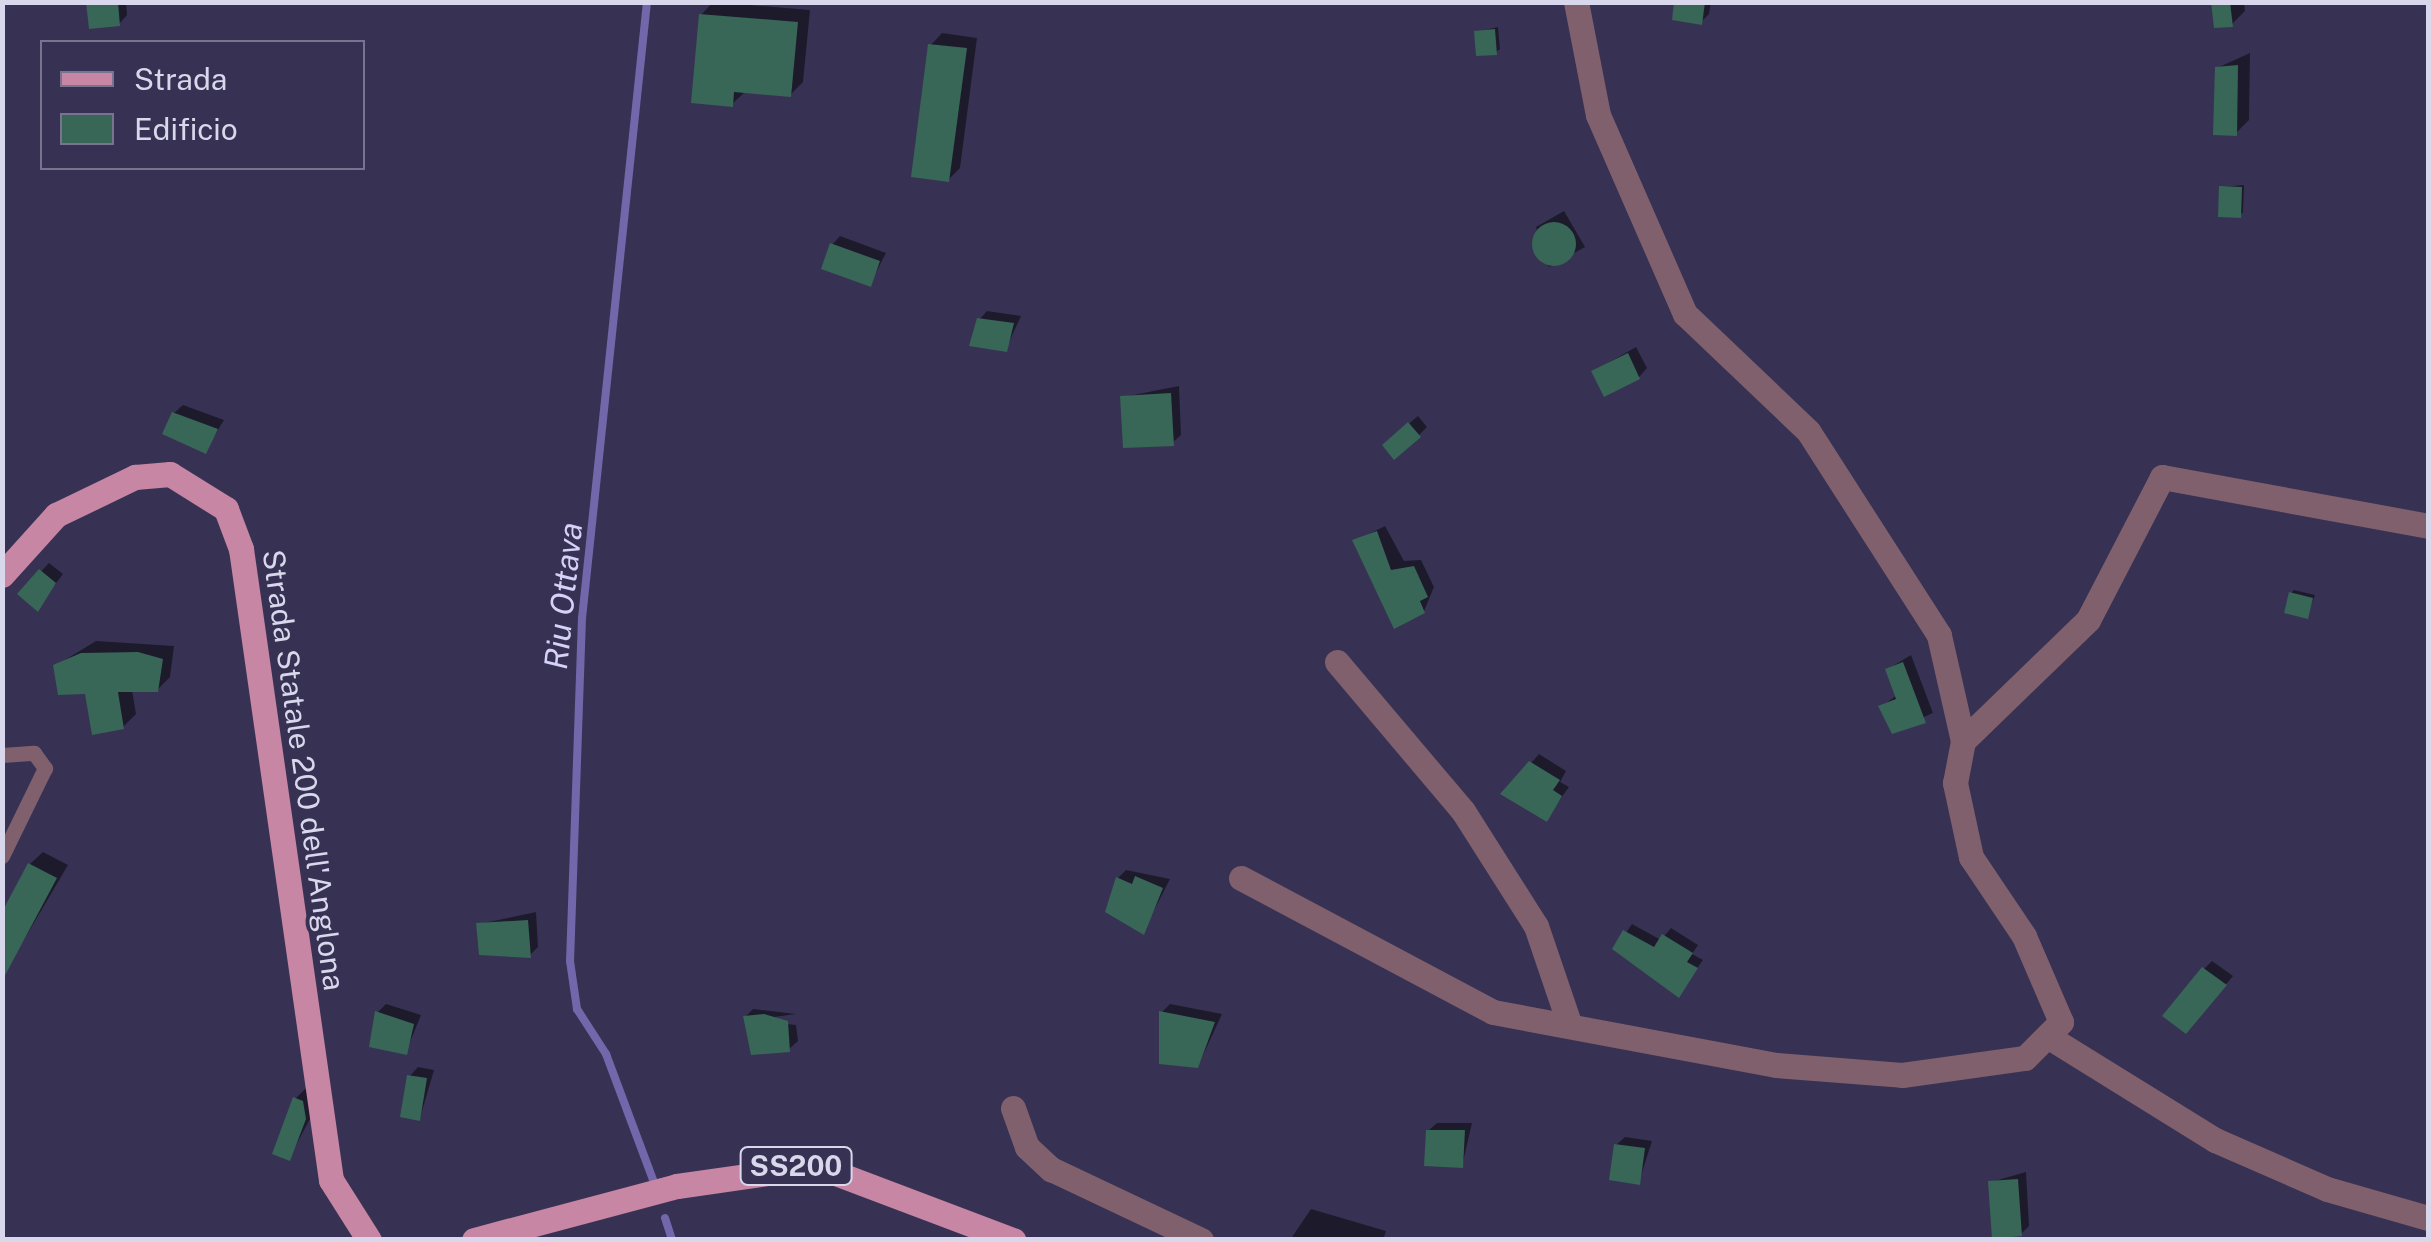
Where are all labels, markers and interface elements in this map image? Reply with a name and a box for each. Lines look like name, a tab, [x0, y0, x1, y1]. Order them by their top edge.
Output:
legend	[40, 40, 365, 170]
text: Strada	[134, 61, 227, 97]
text: Edificio	[134, 111, 238, 147]
water label: Riu Ottava	[537, 521, 591, 671]
street label: Strada Statale 200 dell'Anglona	[255, 547, 353, 993]
road number: SS200	[738, 1143, 854, 1189]

